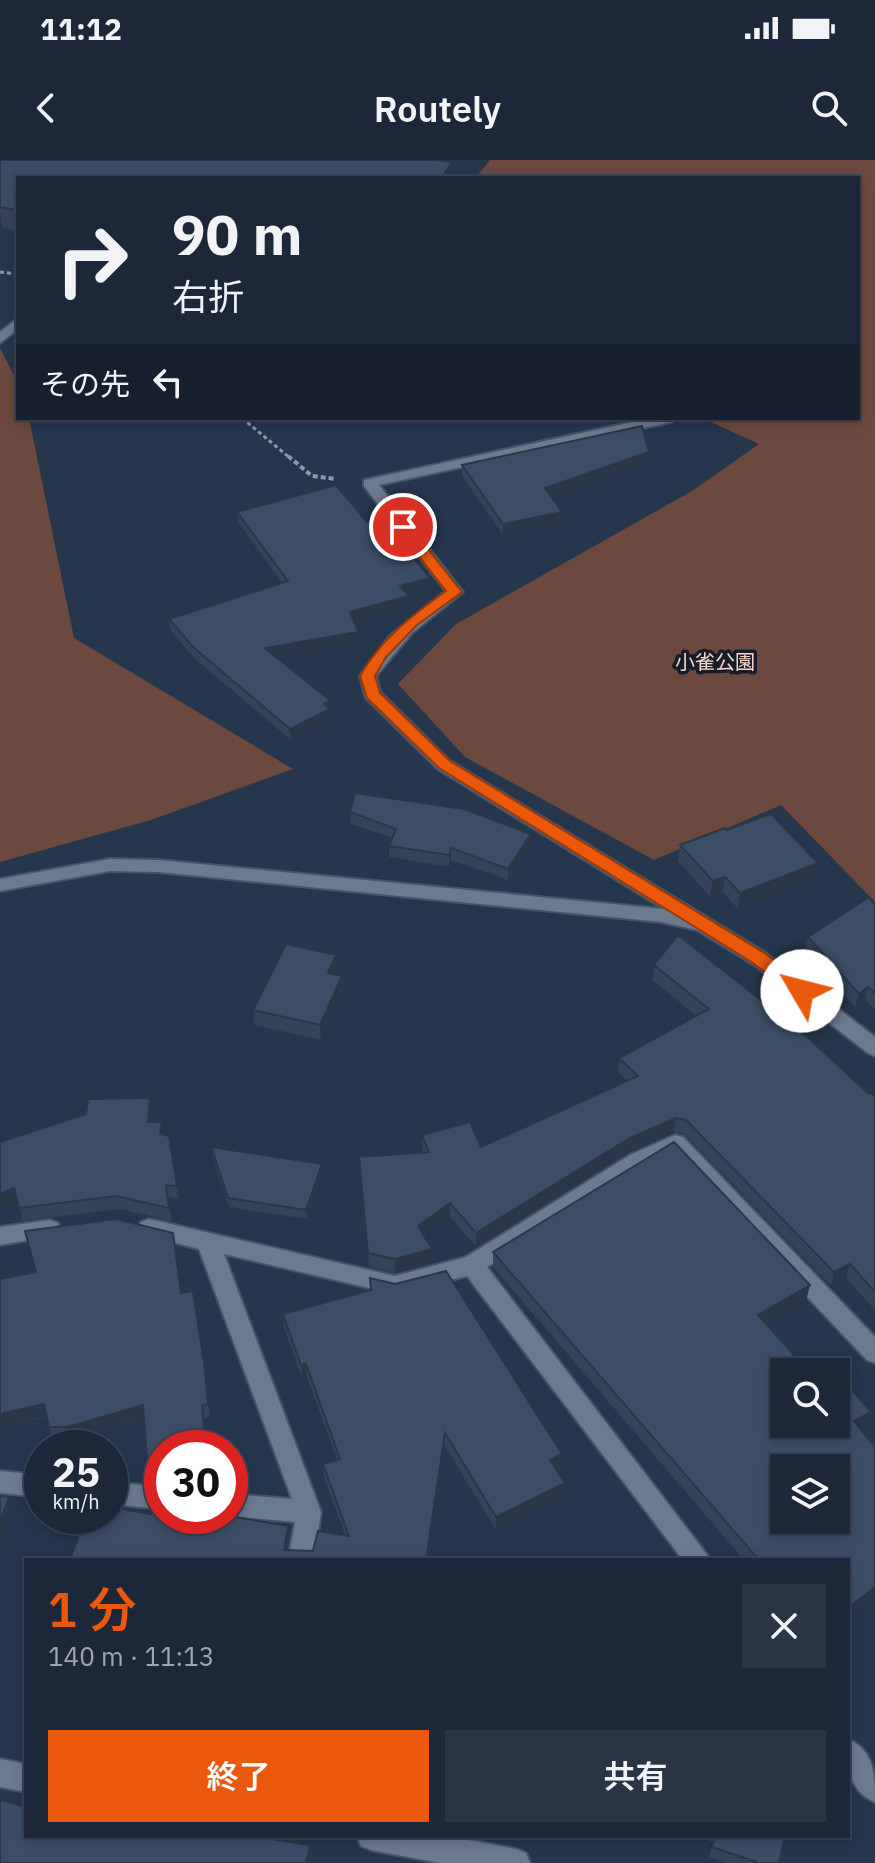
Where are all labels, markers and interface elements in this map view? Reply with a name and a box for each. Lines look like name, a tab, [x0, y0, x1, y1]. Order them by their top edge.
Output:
text: 11:12	[40, 9, 122, 48]
text: Routely	[374, 85, 501, 132]
icon: back	[24, 86, 68, 130]
icon: search	[807, 86, 851, 130]
text: 90 m	[172, 198, 302, 270]
icon: right	[40, 208, 144, 312]
text: 右折	[172, 273, 244, 320]
icon: left	[146, 360, 190, 404]
text: その先	[40, 364, 130, 403]
pin	[369, 493, 437, 561]
icon: arrive	[381, 505, 425, 549]
park label: 小雀公園	[675, 648, 755, 675]
position arrow	[760, 949, 844, 1033]
map controls	[770, 1358, 850, 1534]
button: search	[770, 1358, 850, 1438]
speed limit sign: 30	[144, 1430, 248, 1534]
text: 25	[52, 1446, 100, 1498]
button: layers	[770, 1454, 850, 1534]
text: km/h	[52, 1488, 100, 1515]
text: 1 分	[48, 1578, 136, 1640]
button: close	[742, 1584, 826, 1668]
text: 140 m · 11:13	[48, 1639, 214, 1673]
button: 終了	[48, 1730, 429, 1822]
button: 共有	[445, 1730, 826, 1822]

